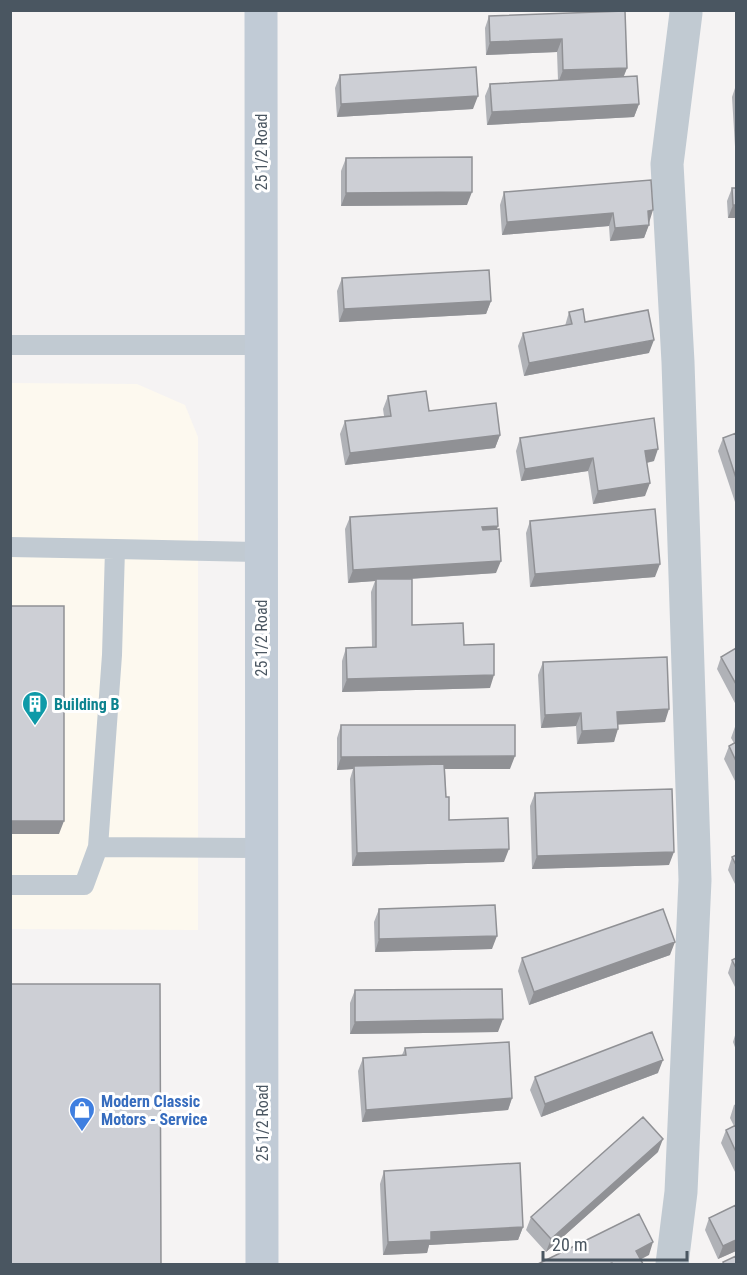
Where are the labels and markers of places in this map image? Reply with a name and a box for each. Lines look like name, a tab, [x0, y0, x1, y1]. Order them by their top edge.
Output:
building icon: Building B	[20, 689, 50, 727]
place label: Building B	[54, 695, 119, 714]
place label: Modern Classic Motors - Service	[101, 1092, 208, 1129]
shop icon: Modern Classic Motors - Service	[67, 1095, 97, 1133]

